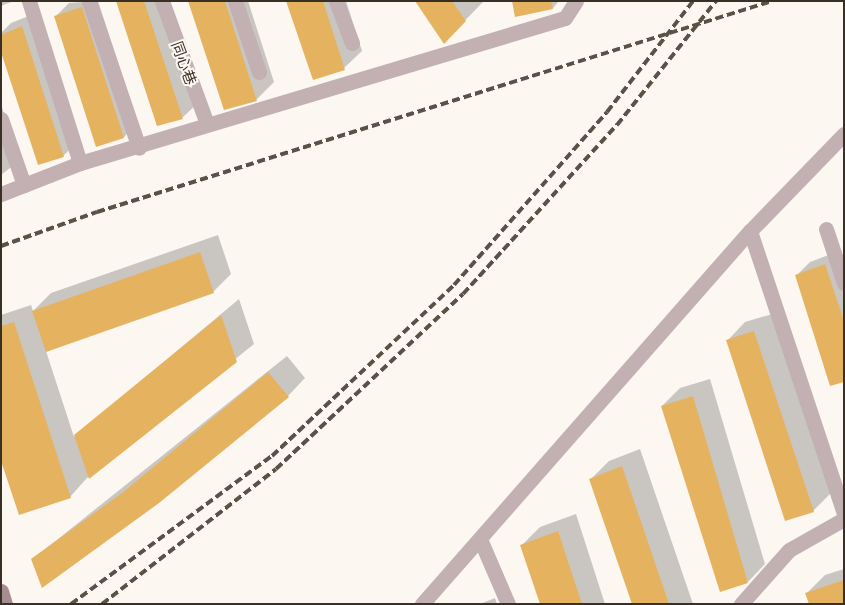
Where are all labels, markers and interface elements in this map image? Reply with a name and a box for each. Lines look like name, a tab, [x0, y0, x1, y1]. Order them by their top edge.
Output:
street label: 同心巷	[168, 39, 200, 87]

